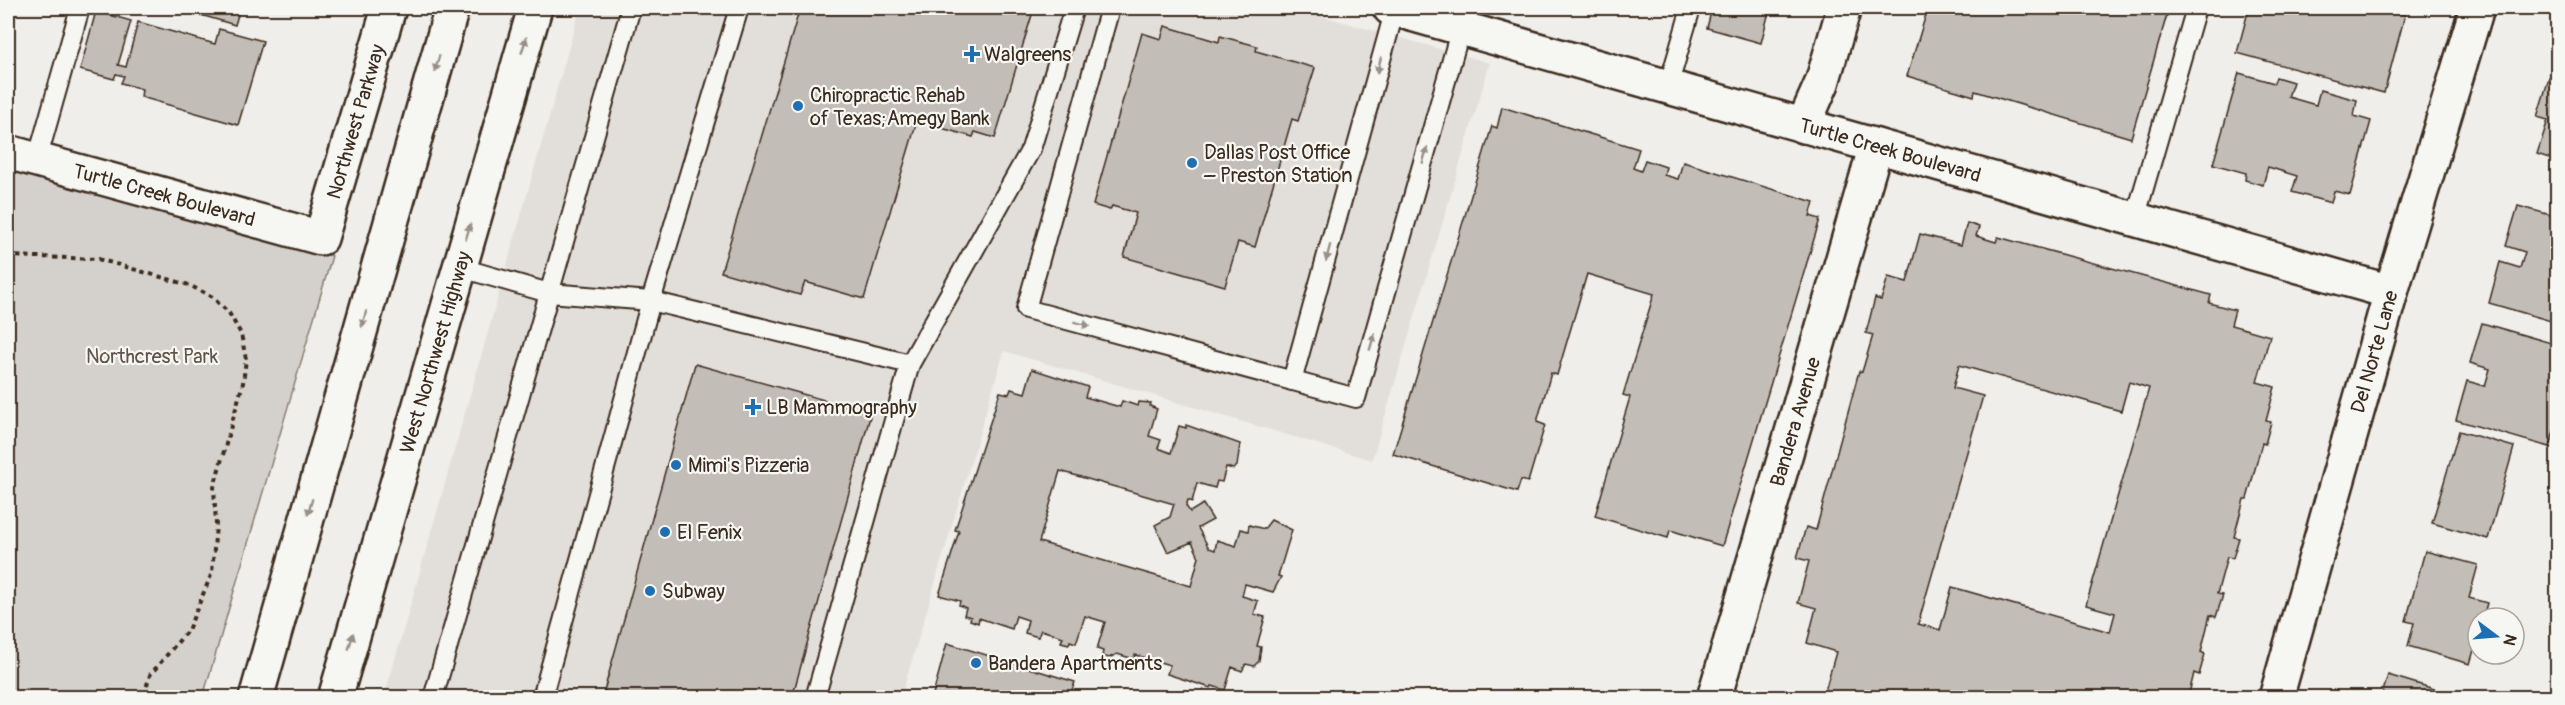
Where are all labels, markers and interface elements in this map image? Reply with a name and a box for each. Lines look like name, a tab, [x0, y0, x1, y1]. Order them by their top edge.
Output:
one-way arrow	[520, 36, 529, 54]
street label: Northwest Parkway	[321, 41, 391, 202]
place label: Walgreens	[984, 42, 1071, 67]
marker: Walgreens	[965, 47, 979, 61]
one-way arrow	[431, 55, 441, 73]
one-way arrow	[1374, 56, 1383, 74]
place label: Chiropractic Rehab of Texas;Amegy Bank	[810, 83, 990, 131]
marker: Chiropractic Rehab of Texas;Amegy Bank	[791, 99, 805, 113]
street label: Turtle Creek Boulevard	[1796, 113, 1984, 188]
place label: Dallas Post Office – Preston Station	[1203, 140, 1352, 188]
one-way arrow	[1421, 145, 1431, 164]
marker: Dallas Post Office – Preston Station	[1185, 156, 1199, 170]
street label: Turtle Creek Boulevard	[70, 158, 258, 232]
one-way arrow	[464, 222, 473, 240]
one-way arrow	[1322, 244, 1332, 262]
street label: West Northwest Highway	[395, 248, 477, 456]
street label: Del Norte Lane	[2345, 287, 2404, 416]
one-way arrow	[359, 310, 368, 328]
one-way arrow	[1073, 320, 1091, 330]
one-way arrow	[1368, 333, 1377, 351]
park label: Northcrest Park	[86, 344, 219, 369]
street label: Bandera Avenue	[1765, 354, 1826, 489]
place label: LB Mammography	[766, 395, 917, 420]
marker: LB Mammography	[744, 398, 762, 416]
place label: Mimi's Pizzeria	[688, 453, 809, 478]
marker: Mimi's Pizzeria	[669, 458, 683, 472]
one-way arrow	[305, 498, 315, 516]
place label: El Fenix	[677, 520, 742, 545]
marker: El Fenix	[658, 525, 672, 539]
place label: Subway	[662, 579, 725, 604]
marker: Subway	[643, 584, 657, 598]
north arrow	[2466, 606, 2526, 666]
one-way arrow	[347, 632, 357, 650]
text: N	[2498, 632, 2521, 648]
place label: Bandera Apartments	[988, 651, 1162, 676]
marker: Bandera Apartments	[969, 656, 983, 670]

